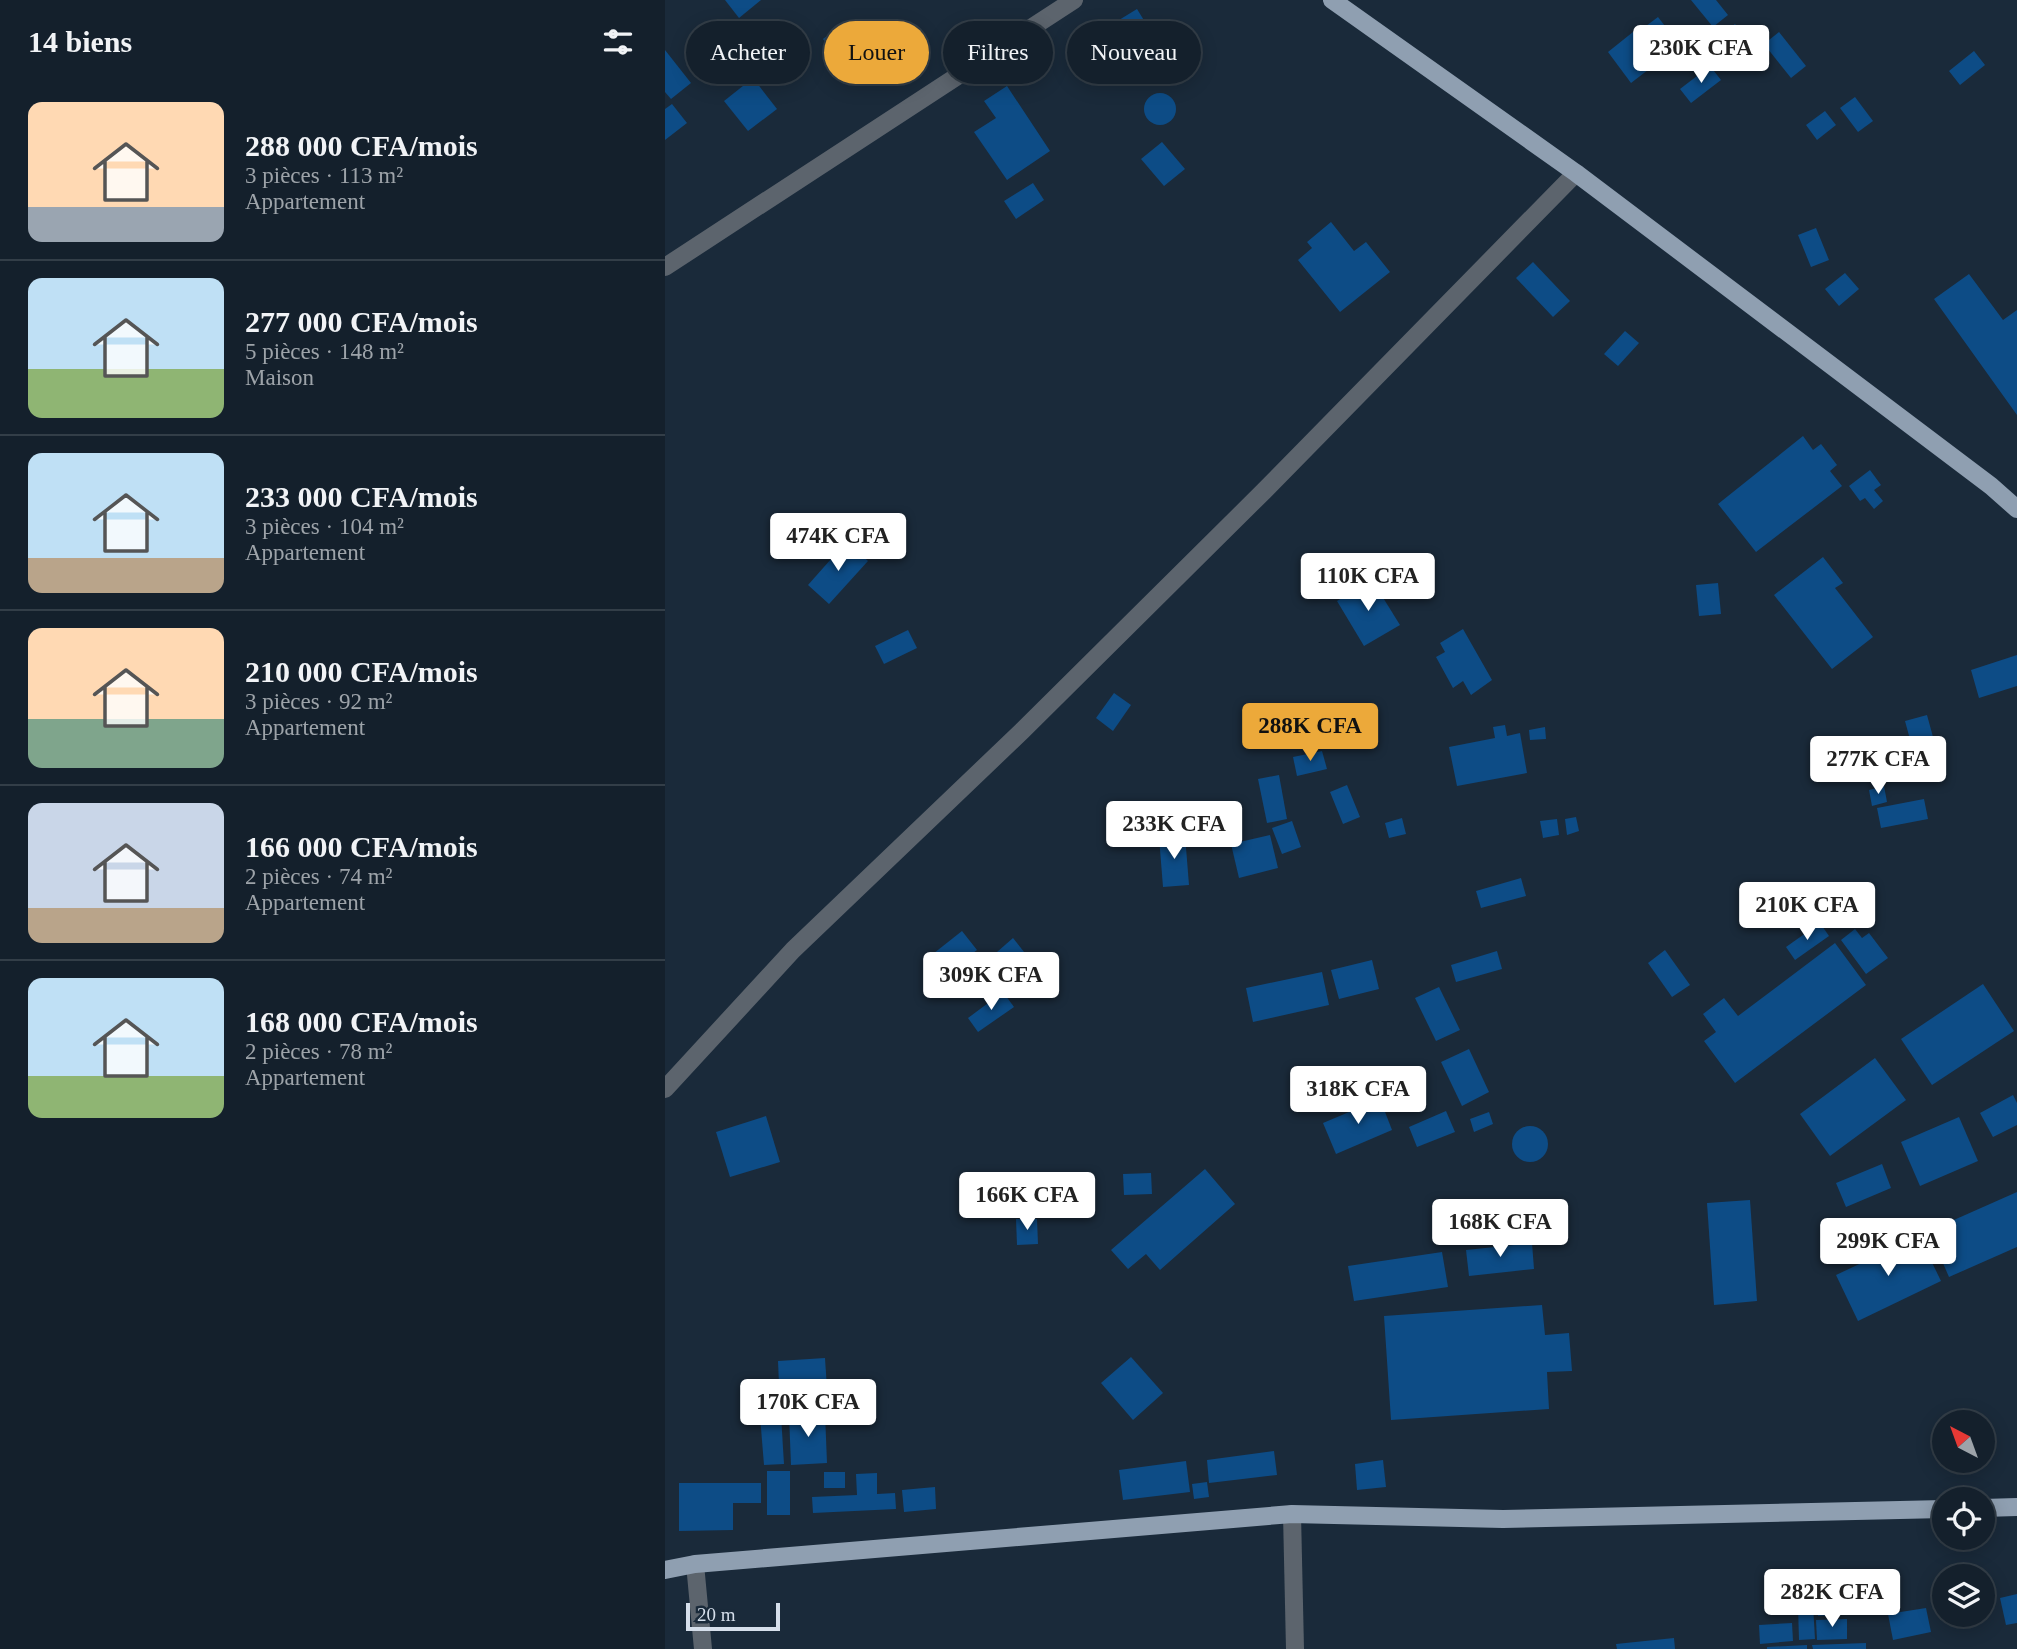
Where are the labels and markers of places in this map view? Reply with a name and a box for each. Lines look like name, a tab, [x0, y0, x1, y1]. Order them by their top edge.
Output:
pin: 230K CFA	[1629, 25, 1773, 85]
pin: 474K CFA	[766, 514, 910, 573]
pin: 110K CFA	[1296, 554, 1440, 613]
pin: 288K CFA	[1238, 704, 1382, 763]
pin: 277K CFA	[1806, 736, 1950, 796]
pin: 233K CFA	[1102, 802, 1246, 861]
pin: 210K CFA	[1735, 883, 1879, 942]
pin: 309K CFA	[919, 953, 1063, 1012]
pin: 318K CFA	[1286, 1066, 1430, 1126]
pin: 166K CFA	[955, 1172, 1099, 1232]
pin: 168K CFA	[1428, 1200, 1572, 1259]
pin: 299K CFA	[1816, 1218, 1960, 1278]
pin: 170K CFA	[736, 1380, 880, 1439]
pin: 282K CFA	[1760, 1570, 1904, 1629]

